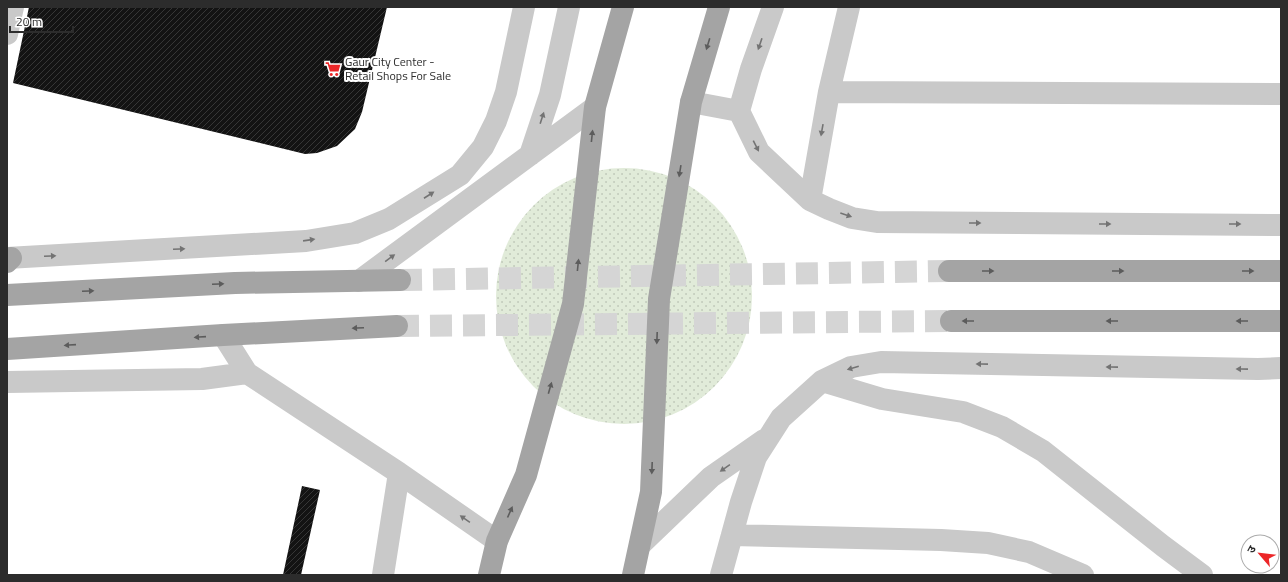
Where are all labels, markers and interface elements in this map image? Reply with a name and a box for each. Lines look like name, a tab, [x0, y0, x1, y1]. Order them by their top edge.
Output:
scale bar	[10, 8, 73, 34]
text: 20 m	[16, 12, 42, 31]
one-way arrow	[756, 38, 762, 50]
one-way arrow	[705, 39, 711, 51]
place label: Gaur City Center - Retail Shops For Sale	[345, 52, 451, 85]
supermarket icon: Gaur City Center - Retail Shops For Sale	[324, 60, 342, 78]
one-way arrow	[539, 112, 545, 124]
one-way arrow	[819, 124, 825, 136]
one-way arrow	[588, 130, 595, 142]
one-way arrow	[753, 140, 760, 151]
one-way arrow	[676, 165, 682, 177]
one-way arrow	[424, 191, 434, 199]
one-way arrow	[840, 213, 852, 219]
one-way arrow	[969, 220, 982, 226]
one-way arrow	[1099, 221, 1112, 227]
one-way arrow	[1229, 221, 1242, 227]
one-way arrow	[303, 237, 315, 243]
one-way arrow	[173, 245, 185, 252]
one-way arrow	[44, 253, 57, 259]
one-way arrow	[385, 253, 396, 262]
one-way arrow	[574, 259, 581, 271]
one-way arrow	[982, 268, 995, 274]
one-way arrow	[1112, 268, 1125, 274]
one-way arrow	[1242, 268, 1255, 274]
one-way arrow	[212, 281, 225, 287]
one-way arrow	[82, 288, 95, 294]
one-way arrow	[961, 318, 974, 324]
one-way arrow	[1105, 318, 1118, 324]
one-way arrow	[1235, 318, 1248, 324]
one-way arrow	[351, 325, 364, 331]
one-way arrow	[654, 332, 660, 345]
one-way arrow	[194, 333, 206, 340]
one-way arrow	[64, 342, 76, 349]
one-way arrow	[975, 361, 988, 367]
one-way arrow	[1106, 363, 1118, 370]
one-way arrow	[846, 365, 858, 371]
one-way arrow	[1235, 366, 1248, 372]
one-way arrow	[547, 382, 553, 394]
one-way arrow	[649, 462, 656, 474]
one-way arrow	[720, 464, 730, 472]
one-way arrow	[507, 506, 513, 517]
one-way arrow	[459, 515, 470, 523]
north arrow	[1240, 534, 1280, 574]
text: उ	[1243, 542, 1260, 556]

